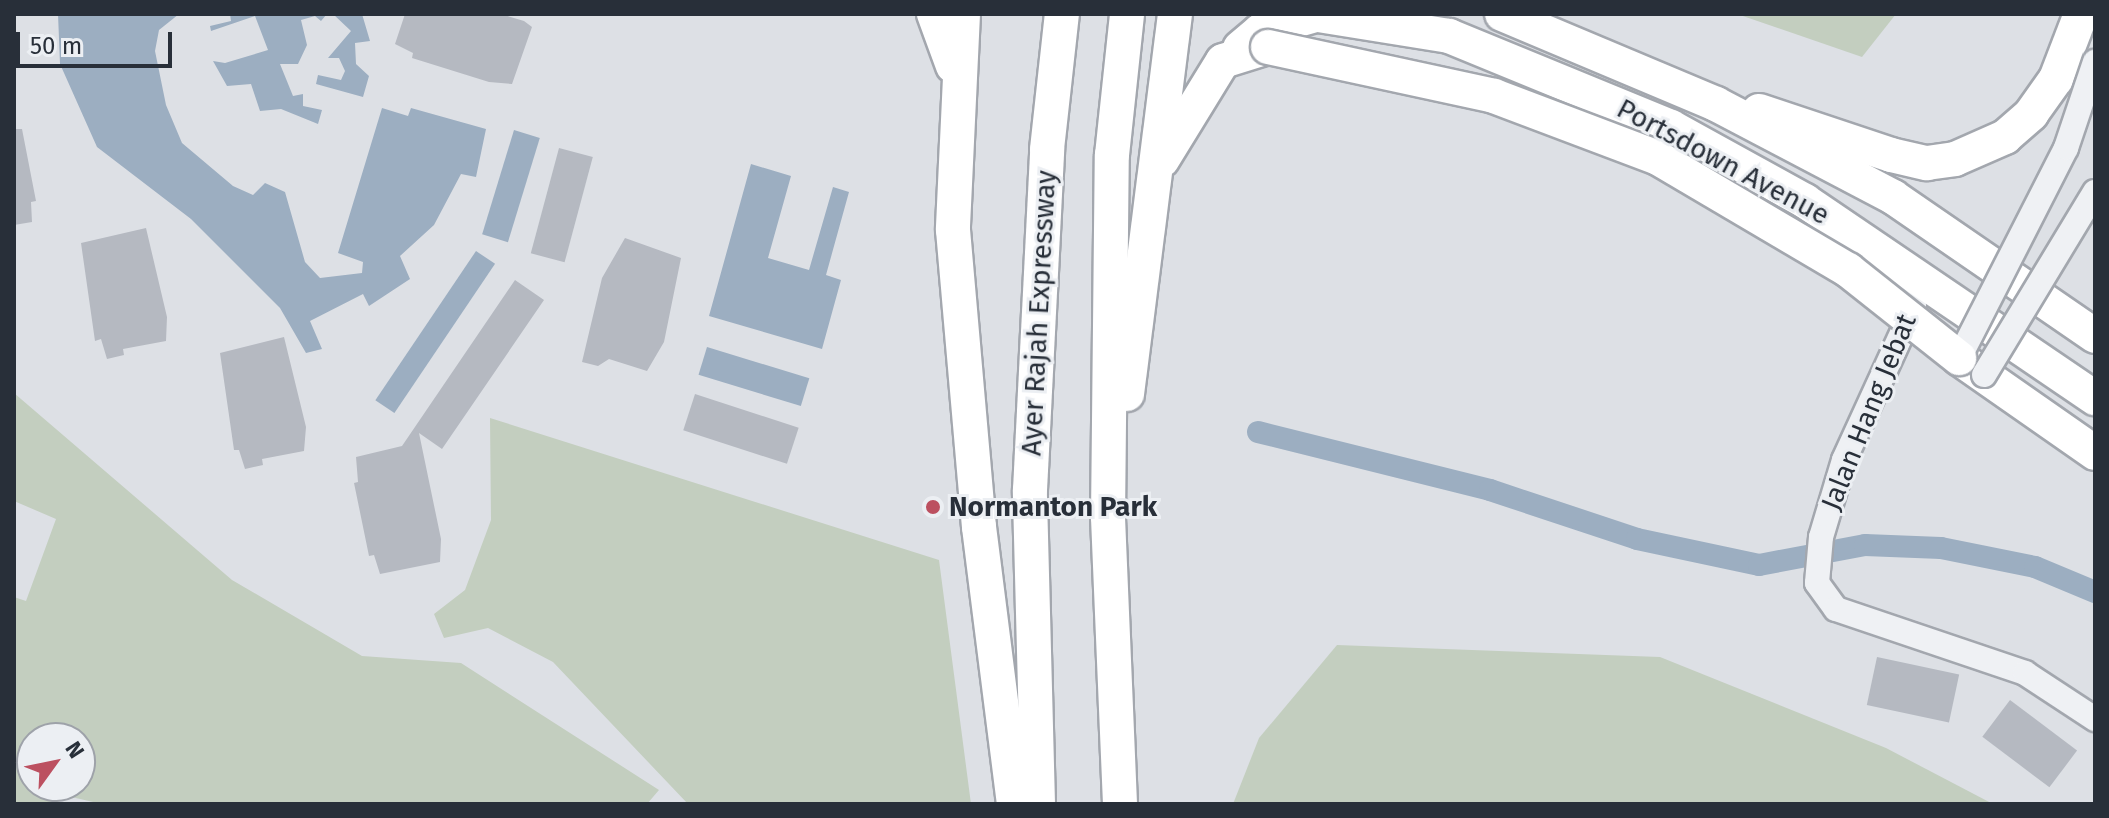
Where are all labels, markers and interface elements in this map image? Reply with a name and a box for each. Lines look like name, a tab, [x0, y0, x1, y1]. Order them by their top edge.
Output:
scale bar	[20, 16, 176, 66]
text: 50 m	[30, 32, 82, 60]
street label: Portsdown Avenue	[1611, 92, 1835, 232]
street label: Ayer Rajah Expressway	[1015, 169, 1063, 457]
street label: Jalan Hang Jebat	[1814, 309, 1924, 515]
place label: Normanton Park	[949, 490, 1157, 524]
marker: Normanton Park	[924, 498, 942, 516]
north arrow	[16, 722, 96, 802]
text: N	[60, 736, 90, 763]

